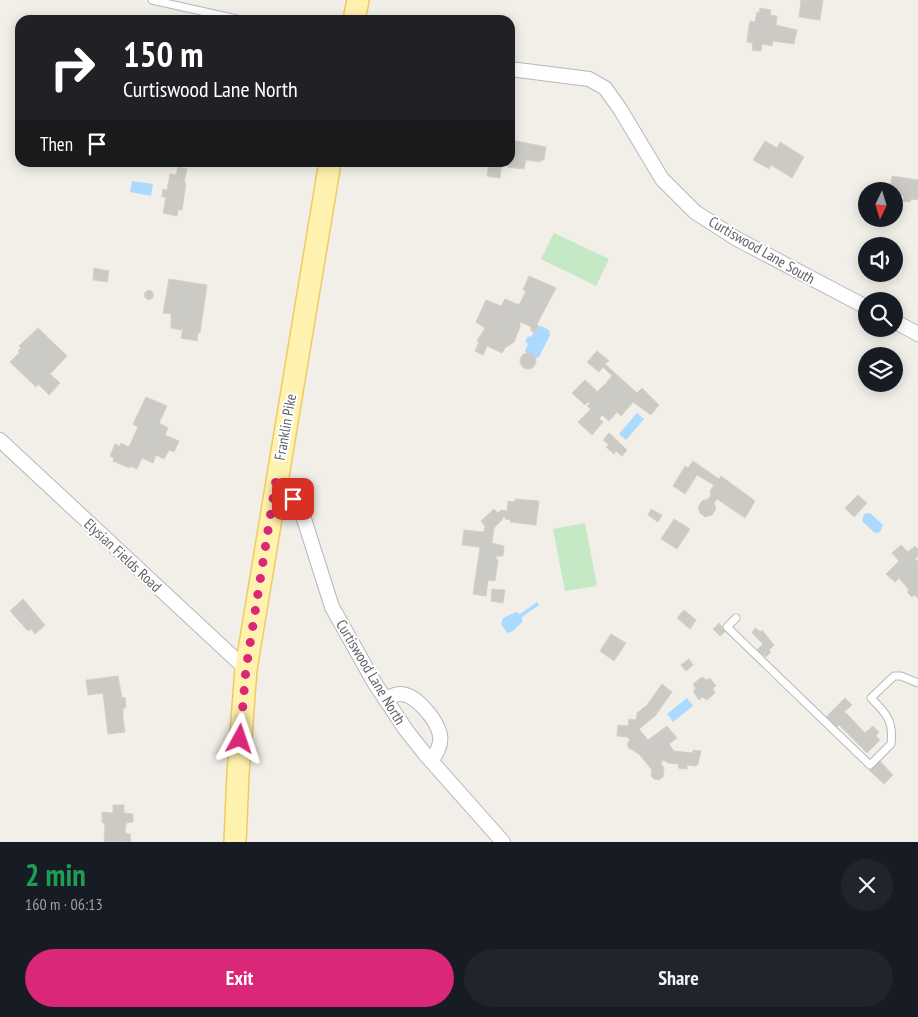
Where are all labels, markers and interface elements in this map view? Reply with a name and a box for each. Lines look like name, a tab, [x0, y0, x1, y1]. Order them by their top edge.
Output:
text: 150 m	[123, 31, 204, 77]
icon: right	[40, 35, 105, 100]
text: Curtiswood Lane North	[123, 75, 298, 103]
icon: arrive	[83, 130, 111, 158]
text: Then	[40, 132, 73, 156]
north arrow	[858, 182, 902, 228]
map controls	[858, 182, 903, 392]
street label: Curtiswood Lane South	[705, 212, 819, 288]
button: sound	[858, 237, 903, 282]
button: search	[858, 292, 903, 337]
button: layers	[858, 347, 903, 392]
street label: Franklin Pike	[270, 392, 300, 462]
pin	[272, 478, 314, 520]
icon: arrive	[279, 485, 307, 513]
street label: Elysian Fields Road	[80, 514, 166, 596]
street label: Curtiswood Lane North	[332, 616, 410, 728]
position arrow	[213, 712, 265, 764]
text: 2 min	[25, 855, 86, 894]
button: close	[841, 859, 893, 911]
text: 160 m · 06:13	[25, 894, 103, 914]
button: Exit	[25, 949, 454, 1007]
button: Share	[464, 949, 893, 1007]

